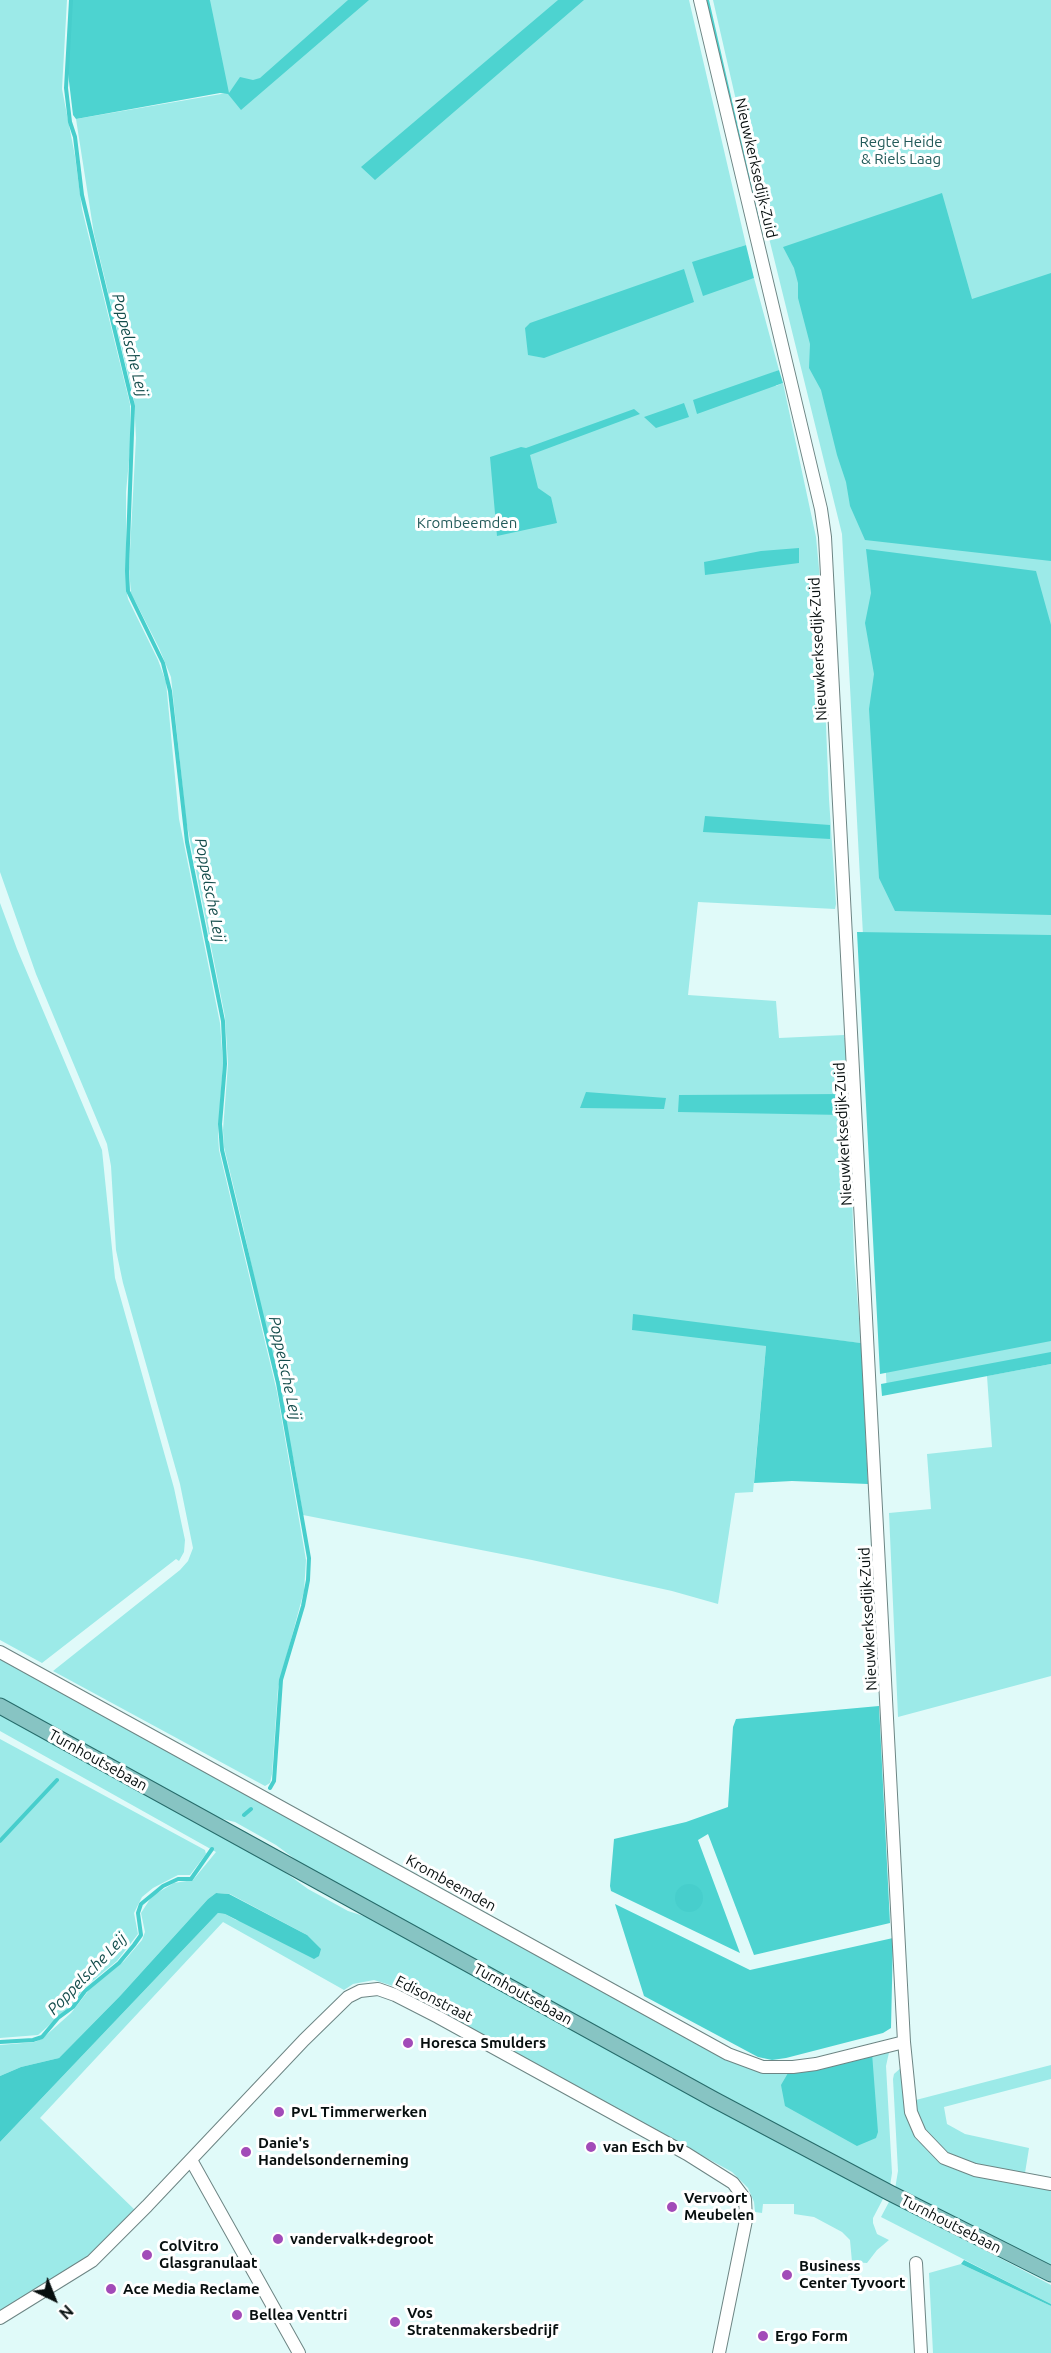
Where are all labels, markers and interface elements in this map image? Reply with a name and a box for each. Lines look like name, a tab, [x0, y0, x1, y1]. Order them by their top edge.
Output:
street label: Nieuwkerksedijk-Zuid	[731, 96, 781, 240]
park label: Regte Heide & Riels Laag	[859, 133, 943, 168]
water label: Poppelsche Leij	[108, 291, 152, 399]
park label: Krombeemden	[417, 514, 517, 532]
street label: Nieuwkerksedijk-Zuid	[805, 577, 831, 721]
water label: Poppelsche Leij	[190, 836, 230, 944]
street label: Nieuwkerksedijk-Zuid	[830, 1062, 856, 1206]
water label: Poppelsche Leij	[265, 1314, 305, 1422]
street label: Nieuwkerksedijk-Zuid	[855, 1547, 881, 1691]
street label: Turnhoutsebaan	[45, 1725, 151, 1795]
street label: Krombeemden	[403, 1851, 499, 1915]
water label: Poppelsche Leij	[43, 1929, 131, 2019]
street label: Turnhoutsebaan	[470, 1959, 576, 2029]
street label: Edisonstraat	[393, 1972, 475, 2026]
place label: Horesca Smulders	[420, 2034, 546, 2052]
marker: Horesca Smulders	[401, 2036, 415, 2050]
place label: PvL Timmerwerken	[291, 2103, 427, 2121]
marker: PvL Timmerwerken	[272, 2105, 286, 2119]
place label: Danie's Handelsonderneming	[258, 2134, 409, 2169]
place label: van Esch bv	[603, 2138, 684, 2156]
marker: van Esch bv	[584, 2140, 598, 2154]
marker: Danie's Handelsonderneming	[239, 2145, 253, 2159]
place label: Vervoort Meubelen	[684, 2189, 754, 2224]
street label: Turnhoutsebaan	[898, 2191, 1004, 2257]
marker: Vervoort Meubelen	[665, 2200, 679, 2214]
place label: vandervalk+degroot	[290, 2230, 434, 2248]
marker: vandervalk+degroot	[271, 2232, 285, 2246]
place label: ColVitro Glasgranulaat	[159, 2237, 257, 2272]
marker: ColVitro Glasgranulaat	[140, 2248, 154, 2262]
place label: Business Center Tyvoort	[799, 2257, 905, 2292]
marker: Business Center Tyvoort	[780, 2268, 794, 2282]
north arrow	[24, 2269, 84, 2329]
place label: Ace Media Reclame	[123, 2280, 260, 2298]
marker: Ace Media Reclame	[104, 2282, 118, 2296]
text: N	[56, 2302, 77, 2323]
place label: Vos Stratenmakersbedrijf	[407, 2304, 558, 2339]
place label: Bellea Venttri	[249, 2306, 347, 2324]
marker: Bellea Venttri	[230, 2308, 244, 2322]
marker: Vos Stratenmakersbedrijf	[388, 2315, 402, 2329]
place label: Ergo Form	[775, 2327, 848, 2345]
marker: Ergo Form	[756, 2329, 770, 2343]

